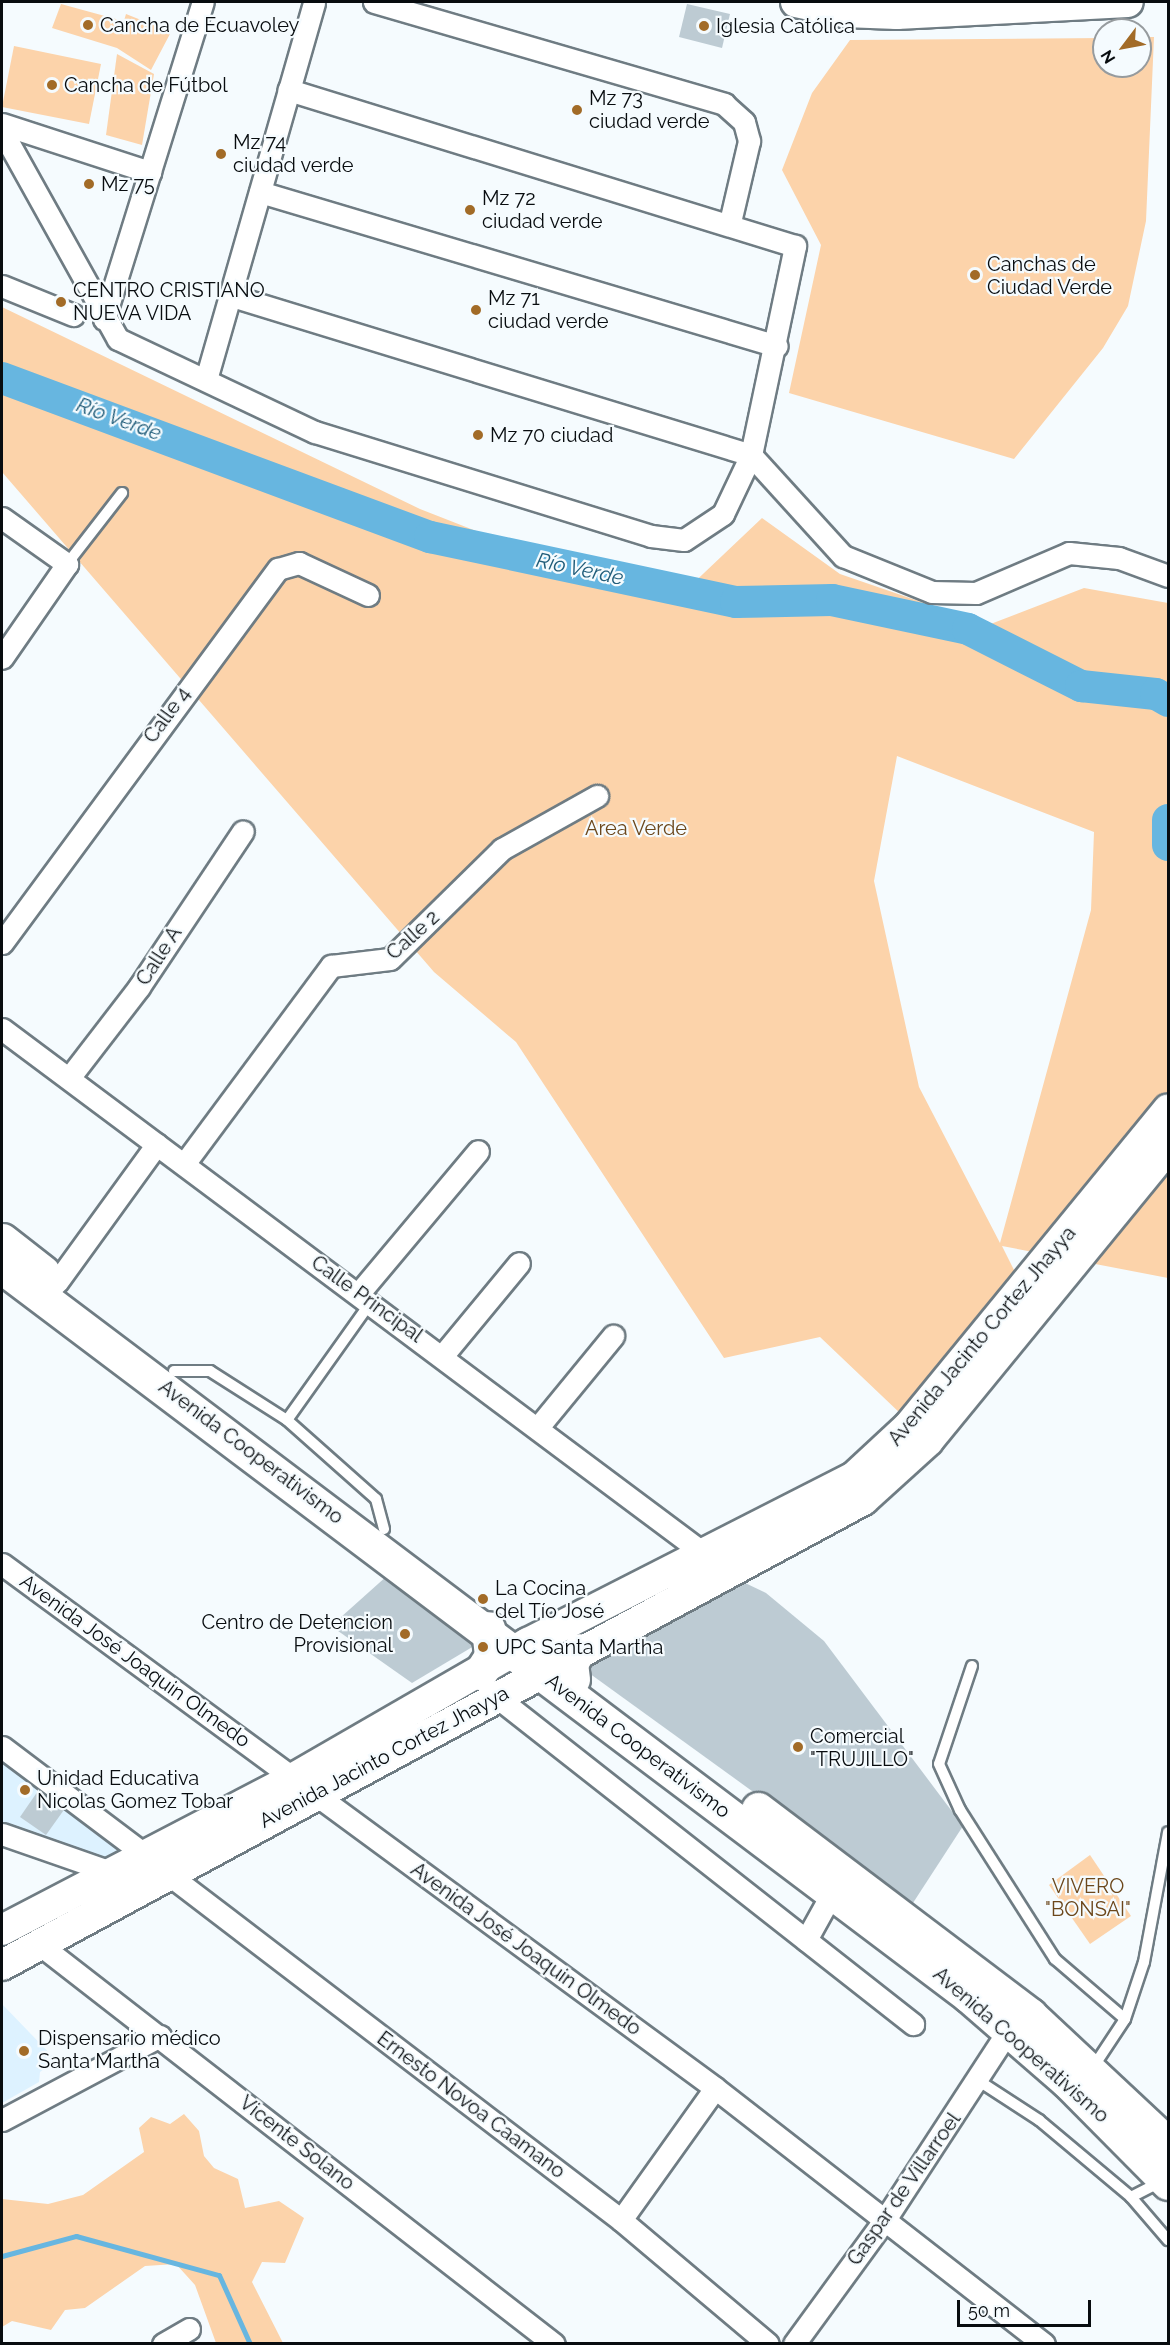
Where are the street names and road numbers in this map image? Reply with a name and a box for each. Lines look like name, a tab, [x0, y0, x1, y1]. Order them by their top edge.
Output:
street label: Calle 4	[139, 682, 195, 748]
street label: Calle 2	[382, 905, 444, 965]
street label: Calle A	[131, 922, 187, 990]
street label: Avenida Jacinto Cortez Jhayya	[883, 1221, 1081, 1451]
street label: Calle Principal	[307, 1251, 427, 1347]
street label: Avenida Cooperativismo	[154, 1375, 348, 1529]
street label: Avenida José Joaquin Olmedo	[15, 1569, 255, 1753]
street label: Avenida Cooperativismo	[541, 1669, 735, 1823]
street label: Avenida Jacinto Cortez Jhayya	[255, 1681, 513, 1833]
street label: Avenida José Joaquin Olmedo	[406, 1857, 646, 2041]
street label: Avenida Cooperativismo	[928, 1962, 1114, 2128]
street label: Ernesto Novoa Caamano	[372, 2026, 570, 2184]
street label: Vicente Solano	[235, 2091, 359, 2195]
street label: Gaspar de Villarroel	[842, 2108, 966, 2270]

